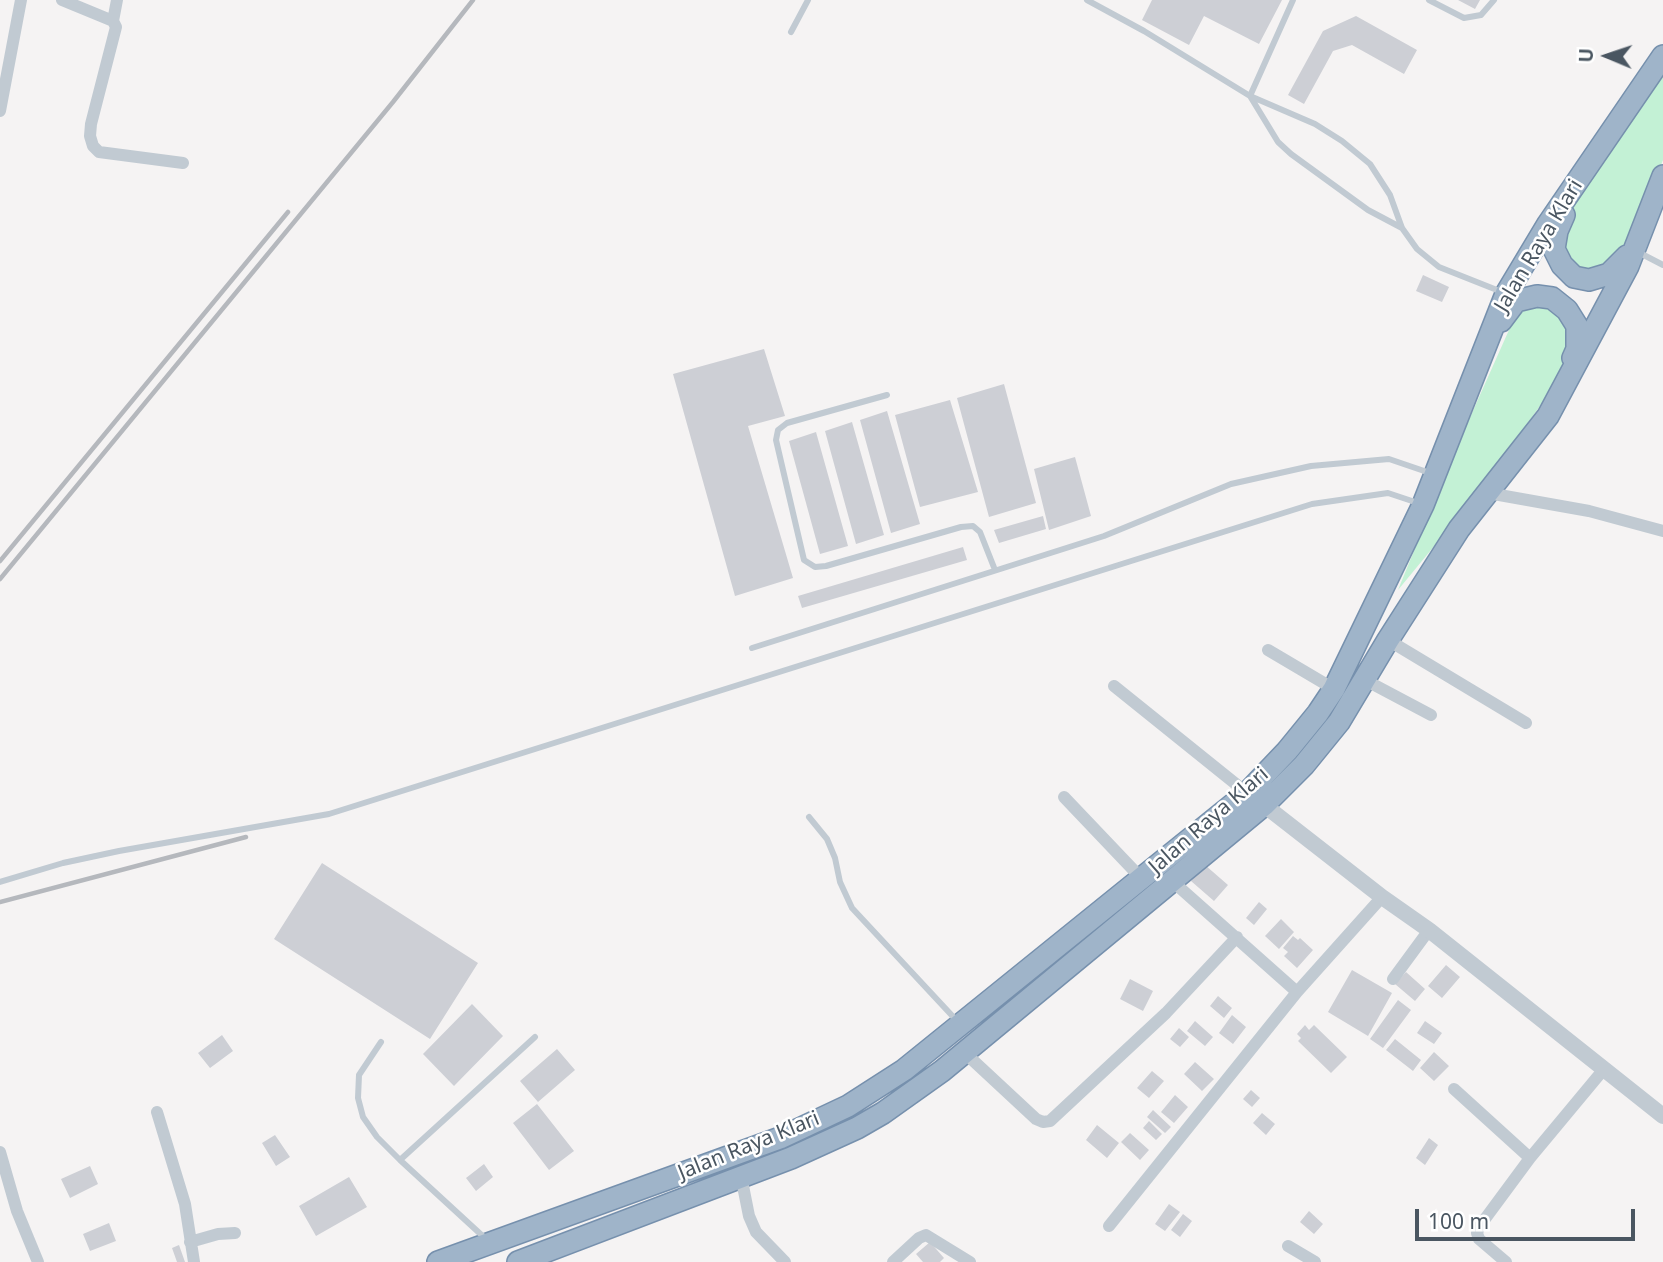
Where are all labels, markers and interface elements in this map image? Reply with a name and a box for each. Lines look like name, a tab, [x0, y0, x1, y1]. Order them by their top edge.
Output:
north arrow	[1572, 21, 1642, 91]
text: U	[1573, 48, 1599, 63]
street label: Jalan Raya Klari	[1490, 175, 1588, 317]
street label: Jalan Raya Klari	[1144, 762, 1274, 880]
street label: Jalan Raya Klari	[675, 1106, 823, 1186]
scale bar	[1418, 1196, 1638, 1240]
text: 100 m	[1428, 1207, 1489, 1235]

